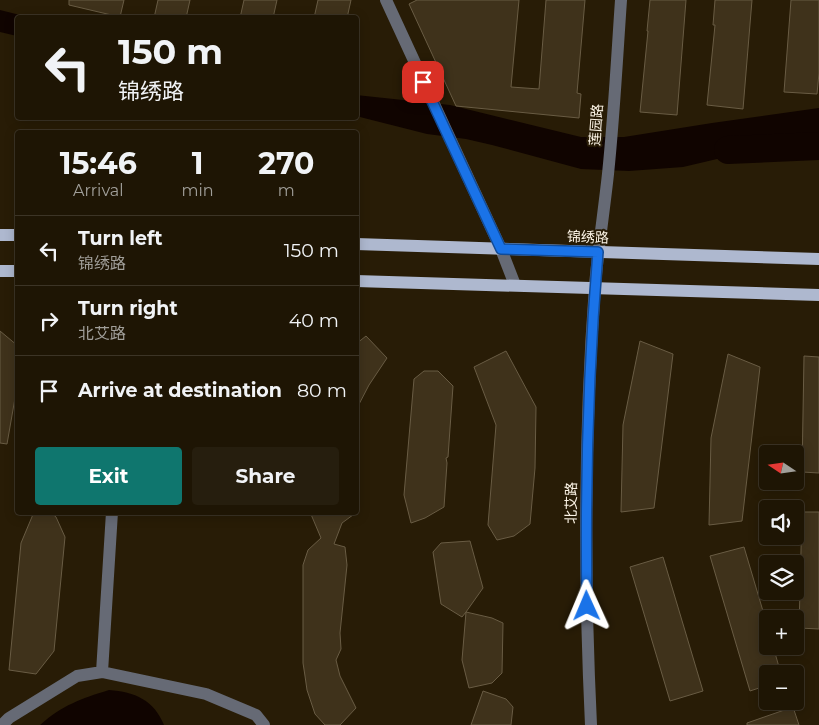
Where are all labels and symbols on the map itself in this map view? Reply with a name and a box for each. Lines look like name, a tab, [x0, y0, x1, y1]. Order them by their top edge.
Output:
pin	[402, 61, 444, 103]
street label: 莲园路	[586, 103, 606, 147]
street label: 锦绣路	[567, 227, 609, 247]
north arrow	[759, 445, 804, 490]
street label: 北艾路	[562, 482, 580, 524]
position arrow	[560, 579, 612, 631]

